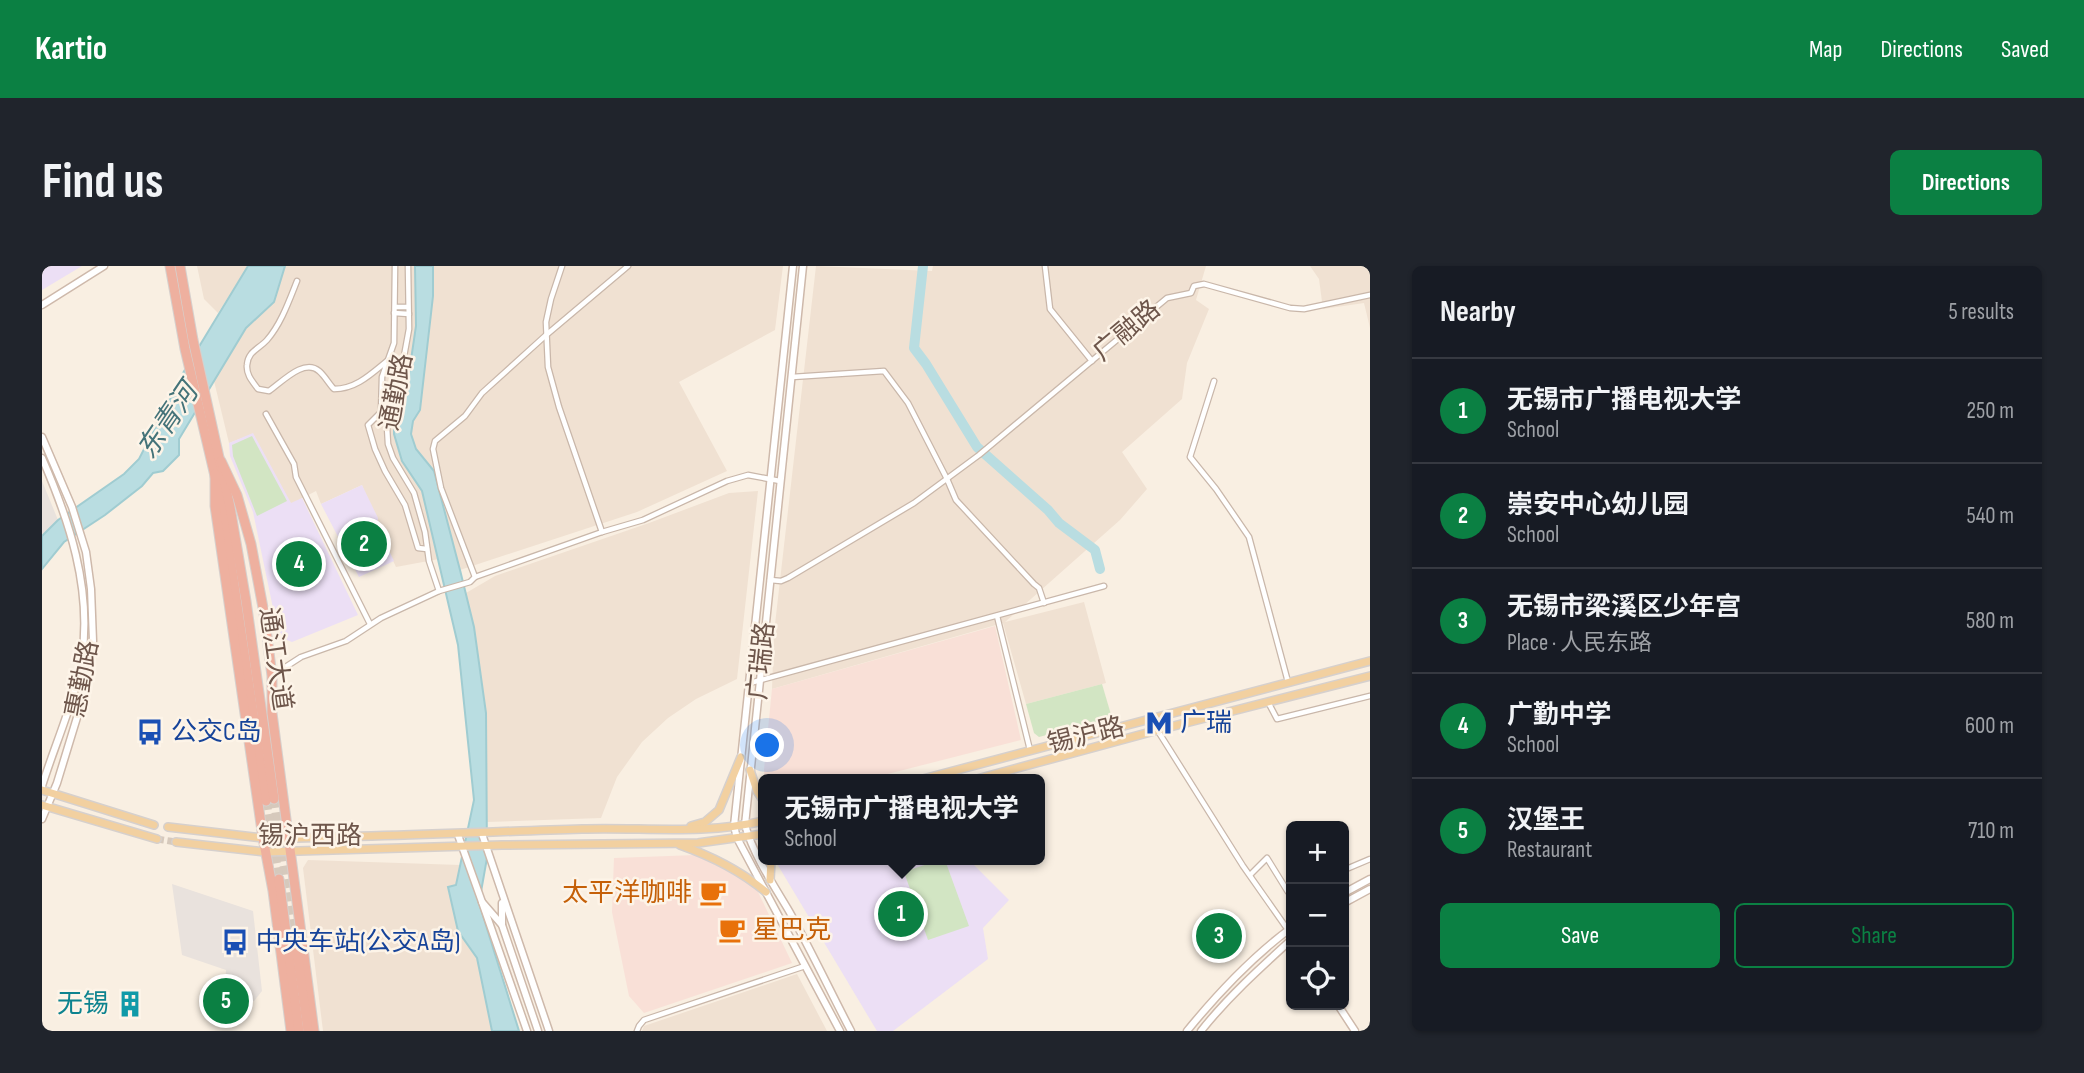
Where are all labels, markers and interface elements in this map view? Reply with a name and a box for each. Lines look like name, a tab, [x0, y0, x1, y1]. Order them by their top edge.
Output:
text: Kartio	[35, 29, 107, 69]
text: Map	[1809, 35, 1842, 64]
text: Directions	[1880, 35, 1963, 64]
text: Saved	[2001, 35, 2049, 64]
button: Directions	[1890, 150, 2042, 215]
text: Find us	[42, 153, 164, 212]
street label: 广融路	[1087, 294, 1167, 368]
text: Nearby	[1440, 294, 1516, 330]
text: 5 results	[1948, 298, 2014, 326]
street label: 通勤路	[374, 351, 420, 433]
water label: 东青河	[131, 373, 208, 465]
text: 无锡市广播电视大学	[1507, 385, 1741, 416]
text: 1	[1458, 397, 1468, 425]
text: 250 m	[1967, 397, 2014, 425]
text: School	[1507, 416, 1559, 444]
text: 崇安中心幼儿园	[1507, 490, 1689, 521]
text: 2	[1458, 502, 1468, 530]
text: 540 m	[1966, 502, 2014, 530]
pin: 2	[341, 518, 387, 570]
text: School	[1507, 521, 1559, 549]
pin: 4	[276, 538, 322, 590]
text: 无锡市梁溪区少年宫	[1507, 592, 1741, 623]
street label: 通江大道	[252, 605, 298, 713]
text: 3	[1458, 607, 1468, 635]
text: 580 m	[1966, 607, 2014, 635]
street label: 广瑞路	[743, 621, 781, 701]
text: Place · 人民东路	[1507, 629, 1652, 657]
street label: 惠勤路	[60, 638, 106, 720]
text: 广勤中学	[1507, 700, 1611, 731]
metro station icon: 广瑞	[1144, 708, 1174, 738]
place label: 广瑞	[1180, 708, 1232, 739]
street label: 锡沪路	[1044, 712, 1128, 760]
text: 4	[1458, 712, 1468, 740]
text: 600 m	[1965, 712, 2014, 740]
bus stop icon: 公交C岛	[135, 717, 165, 747]
place label: 公交C岛	[171, 717, 262, 748]
your location	[750, 728, 784, 762]
text: School	[1507, 731, 1559, 759]
popup	[758, 774, 1045, 865]
text: 无锡市广播电视大学	[784, 794, 1019, 825]
text: 汉堡王	[1507, 805, 1585, 836]
text: 5	[1458, 817, 1468, 845]
text: 710 m	[1968, 817, 2014, 845]
street label: 锡沪西路	[258, 821, 362, 852]
map controls	[1286, 821, 1349, 1010]
button: +	[1286, 821, 1349, 884]
text: School	[784, 825, 837, 853]
text: Restaurant	[1507, 836, 1592, 864]
place label: 太平洋咖啡	[562, 878, 692, 909]
cafe icon: 太平洋咖啡	[698, 878, 728, 908]
button: −	[1286, 884, 1349, 947]
pin: 1	[878, 888, 924, 940]
button: Save	[1440, 903, 1720, 968]
button: Share	[1734, 903, 2014, 968]
pin: 3	[1196, 910, 1242, 962]
cafe icon: 星巴克	[717, 915, 747, 945]
place label: 星巴克	[753, 915, 831, 946]
bus stop icon: 中央车站(公交A岛)	[220, 927, 250, 957]
place label: 中央车站(公交A岛)	[256, 927, 460, 958]
button: locate	[1286, 947, 1349, 1010]
pin: 5	[203, 975, 249, 1027]
place label: 无锡	[57, 989, 109, 1020]
building icon: 无锡	[115, 989, 145, 1019]

